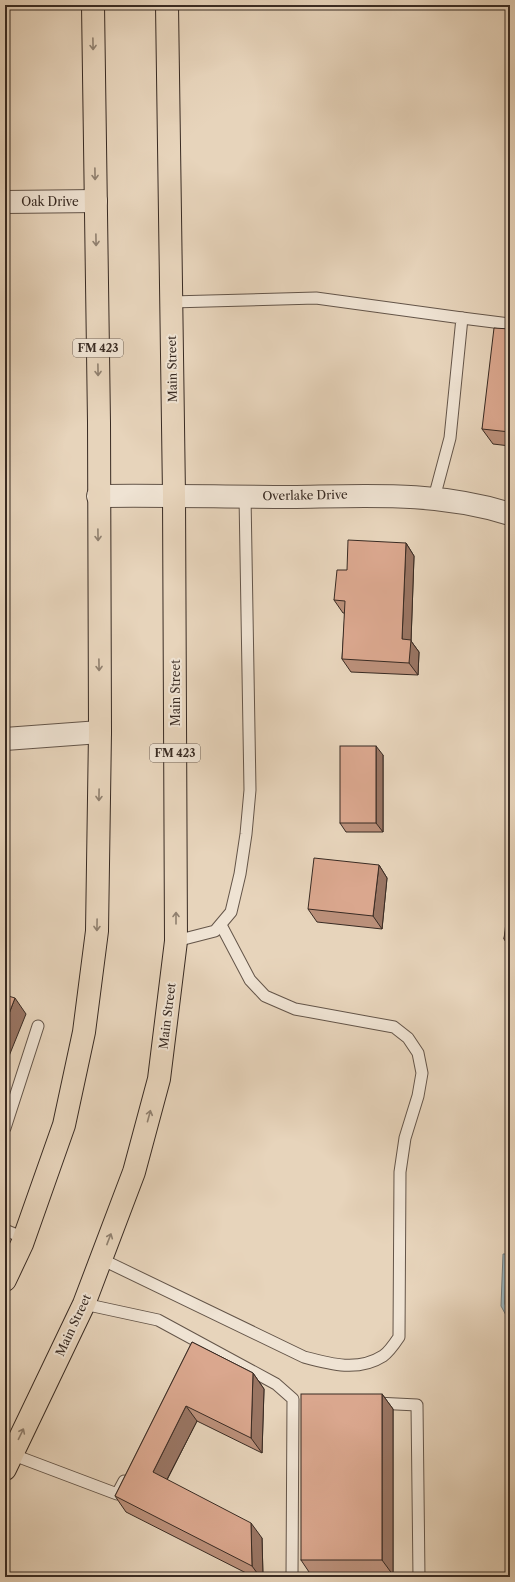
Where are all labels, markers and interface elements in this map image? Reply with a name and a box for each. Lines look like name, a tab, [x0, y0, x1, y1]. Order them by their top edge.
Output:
one-way arrow	[89, 37, 97, 50]
one-way arrow	[91, 167, 99, 180]
street label: Oak Drive	[21, 194, 79, 209]
one-way arrow	[92, 233, 100, 246]
street label: Main Street	[164, 335, 180, 402]
road number: FM 423	[73, 339, 123, 357]
one-way arrow	[94, 363, 102, 376]
street label: Overlake Drive	[262, 487, 348, 503]
one-way arrow	[94, 528, 102, 541]
one-way arrow	[95, 658, 103, 671]
street label: Main Street	[168, 659, 183, 726]
road number: FM 423	[150, 744, 200, 762]
one-way arrow	[95, 788, 103, 801]
one-way arrow	[172, 912, 180, 925]
one-way arrow	[93, 918, 101, 931]
street label: Main Street	[155, 981, 179, 1050]
one-way arrow	[146, 1109, 153, 1122]
one-way arrow	[105, 1233, 113, 1245]
street label: Main Street	[52, 1291, 94, 1358]
one-way arrow	[18, 1428, 25, 1440]

